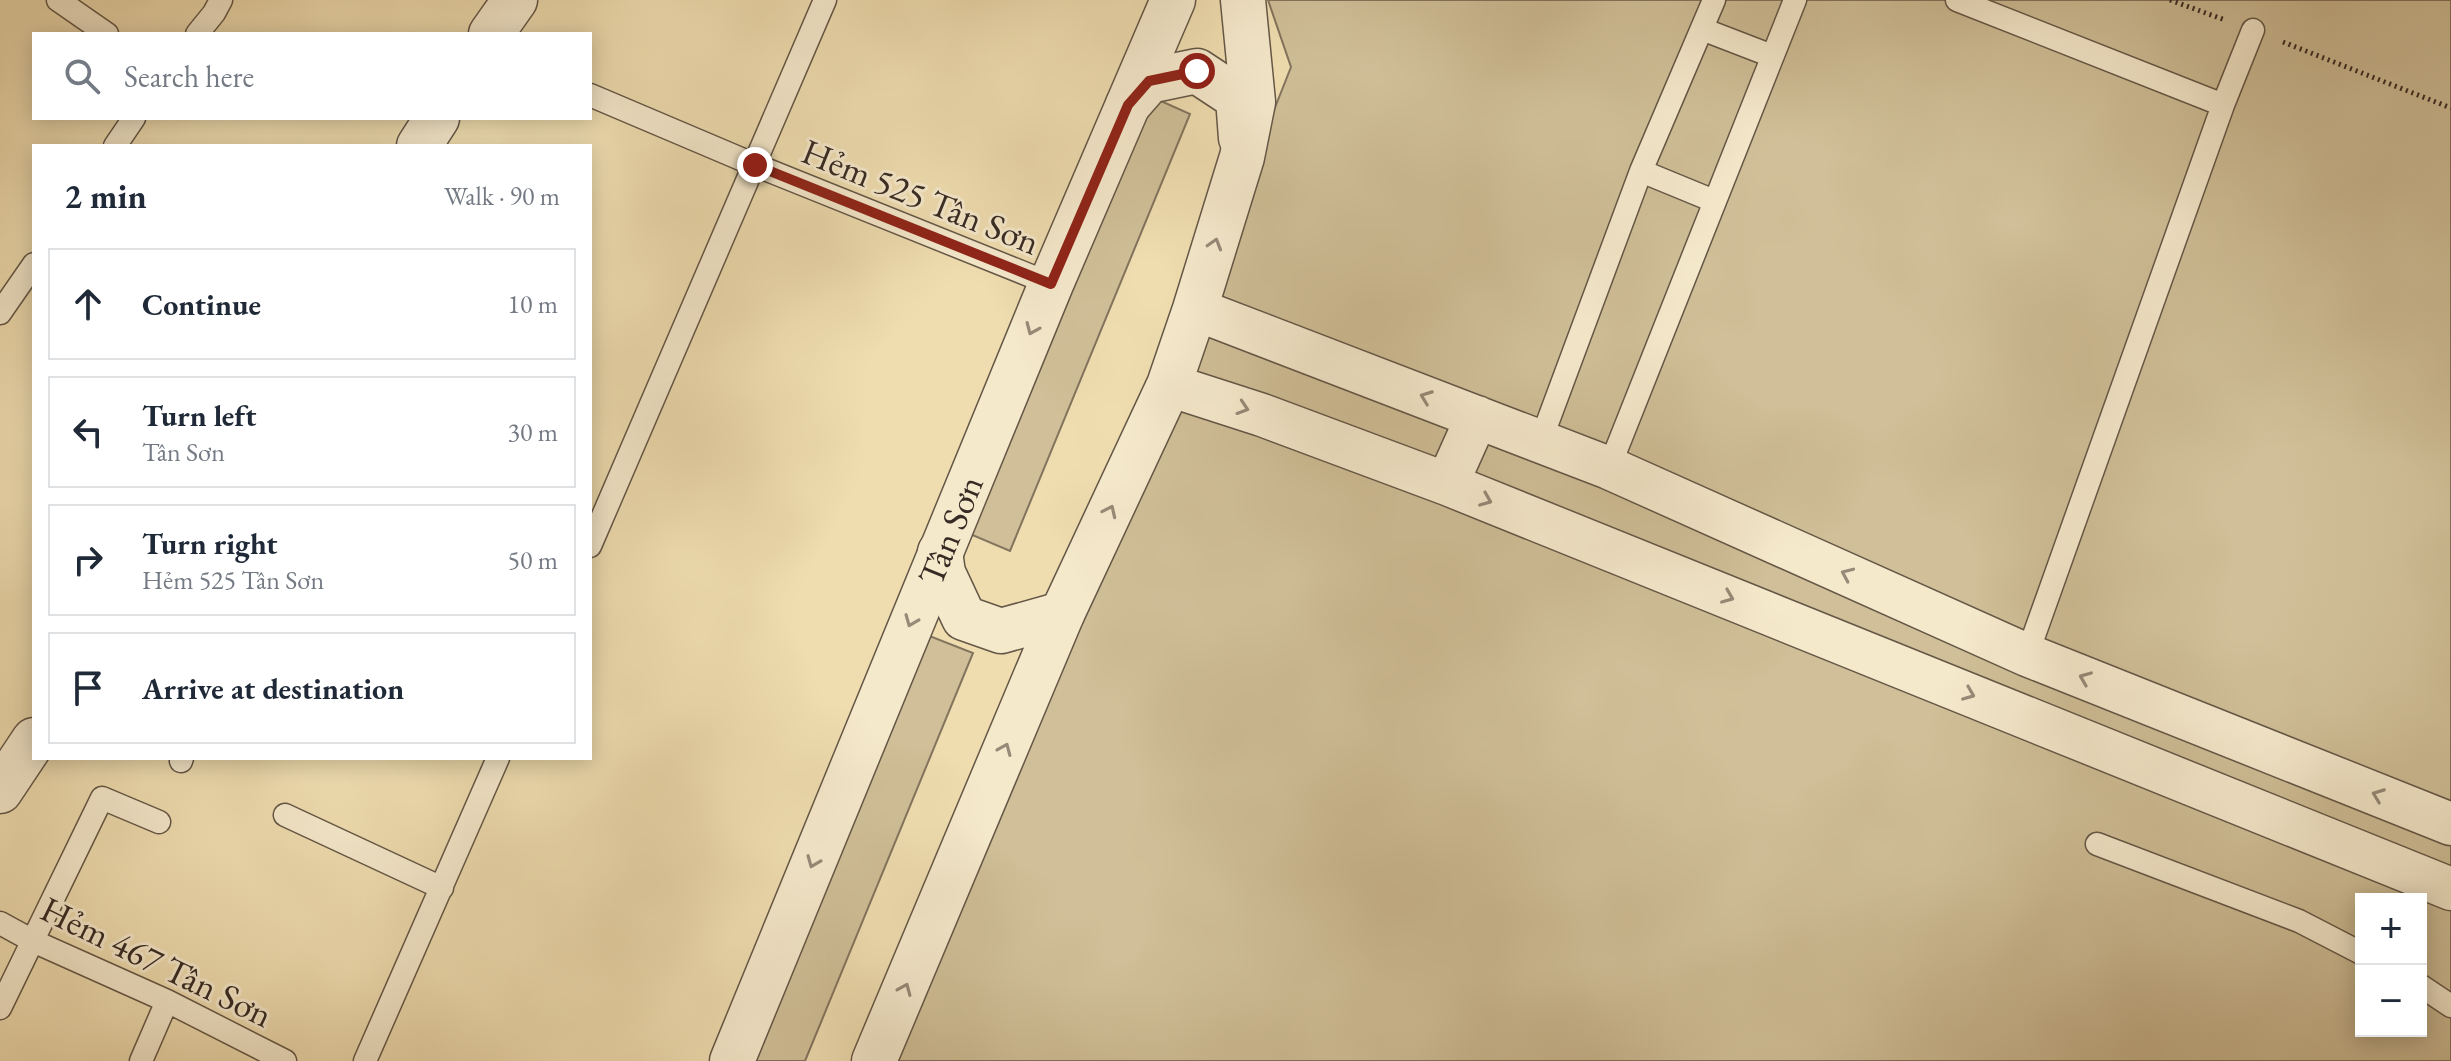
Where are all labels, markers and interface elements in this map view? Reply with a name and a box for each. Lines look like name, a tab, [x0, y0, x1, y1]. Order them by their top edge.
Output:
search box	[32, 32, 592, 120]
route start	[1179, 53, 1215, 89]
icon: search	[60, 54, 104, 98]
text: Search here	[124, 57, 254, 96]
street label: Hẻm 525 Tân Sơn	[795, 127, 1047, 266]
route end	[737, 147, 773, 183]
text: 2 min	[64, 174, 147, 218]
text: Walk · 90 m	[444, 179, 560, 213]
one-way arrow	[1206, 237, 1222, 251]
icon: ahead	[66, 282, 110, 326]
text: Continue	[142, 285, 261, 324]
text: 10 m	[508, 287, 558, 321]
one-way arrow	[1025, 321, 1042, 335]
one-way arrow	[1420, 391, 1434, 407]
text: Turn left	[142, 396, 256, 435]
one-way arrow	[1235, 399, 1249, 415]
icon: left	[66, 410, 110, 454]
text: 30 m	[508, 415, 558, 449]
text: Tân Sơn	[142, 435, 225, 469]
street label: Tân Sơn	[907, 468, 994, 592]
one-way arrow	[1478, 490, 1492, 506]
one-way arrow	[1100, 505, 1116, 520]
text: Turn right	[142, 524, 278, 563]
icon: right	[66, 538, 110, 582]
text: 50 m	[508, 543, 558, 577]
text: Hẻm 525 Tân Sơn	[142, 563, 324, 597]
one-way arrow	[1841, 568, 1855, 584]
one-way arrow	[1719, 587, 1734, 603]
one-way arrow	[905, 613, 921, 627]
icon: arrive	[66, 666, 110, 710]
text: Arrive at destination	[142, 669, 404, 708]
one-way arrow	[2079, 672, 2093, 688]
one-way arrow	[1961, 684, 1975, 701]
one-way arrow	[996, 743, 1012, 758]
one-way arrow	[2372, 788, 2386, 805]
one-way arrow	[807, 854, 823, 868]
street label: Hẻm 467 Tân Sơn	[33, 885, 280, 1038]
map controls	[2355, 893, 2427, 1037]
button: +	[2355, 893, 2427, 965]
button: −	[2355, 965, 2427, 1037]
one-way arrow	[895, 983, 911, 997]

